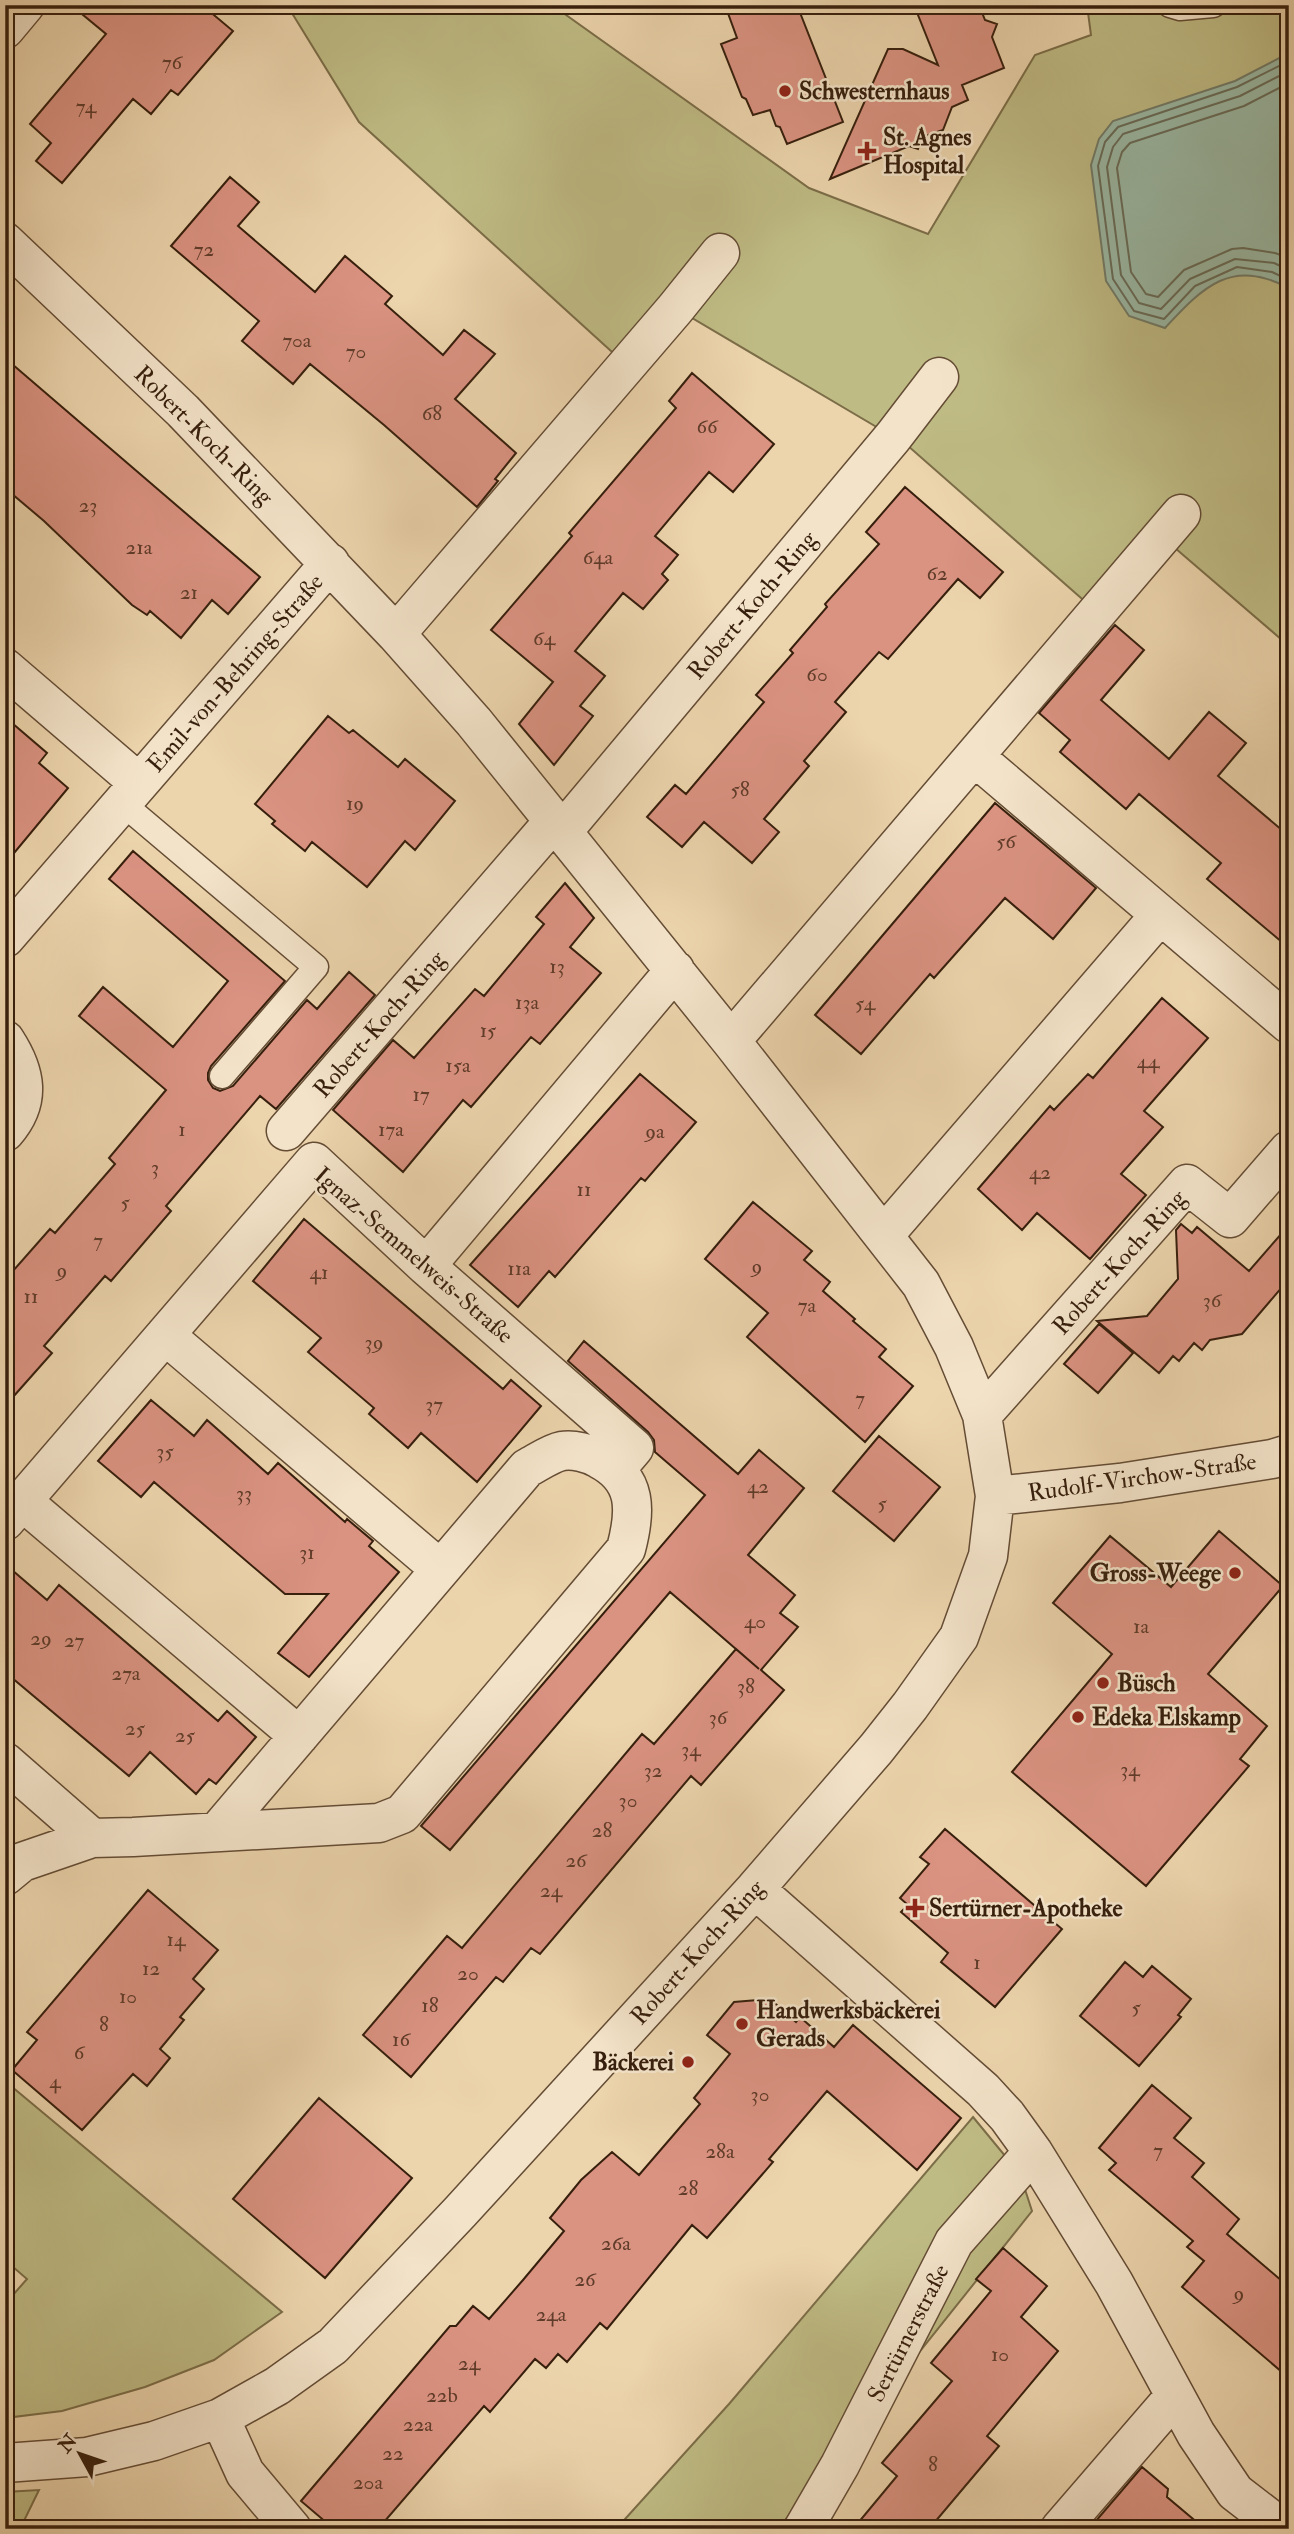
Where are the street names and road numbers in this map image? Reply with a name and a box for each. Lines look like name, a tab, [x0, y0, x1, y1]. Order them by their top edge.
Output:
street label: Robert-Koch-Ring	[127, 359, 281, 513]
street label: Robert-Koch-Ring	[681, 523, 825, 686]
street label: Emil-von-Behring-Straße	[140, 567, 330, 779]
street label: Robert-Koch-Ring	[307, 943, 453, 1104]
street label: Ignaz-Semmelweis-Straße	[308, 1160, 520, 1351]
street label: Robert-Koch-Ring	[1046, 1182, 1194, 1342]
street label: Rudolf-Virchow-Straße	[1026, 1446, 1258, 1509]
street label: Robert-Koch-Ring	[624, 1872, 772, 2032]
street label: Sertürnerstraße	[860, 2259, 956, 2407]

